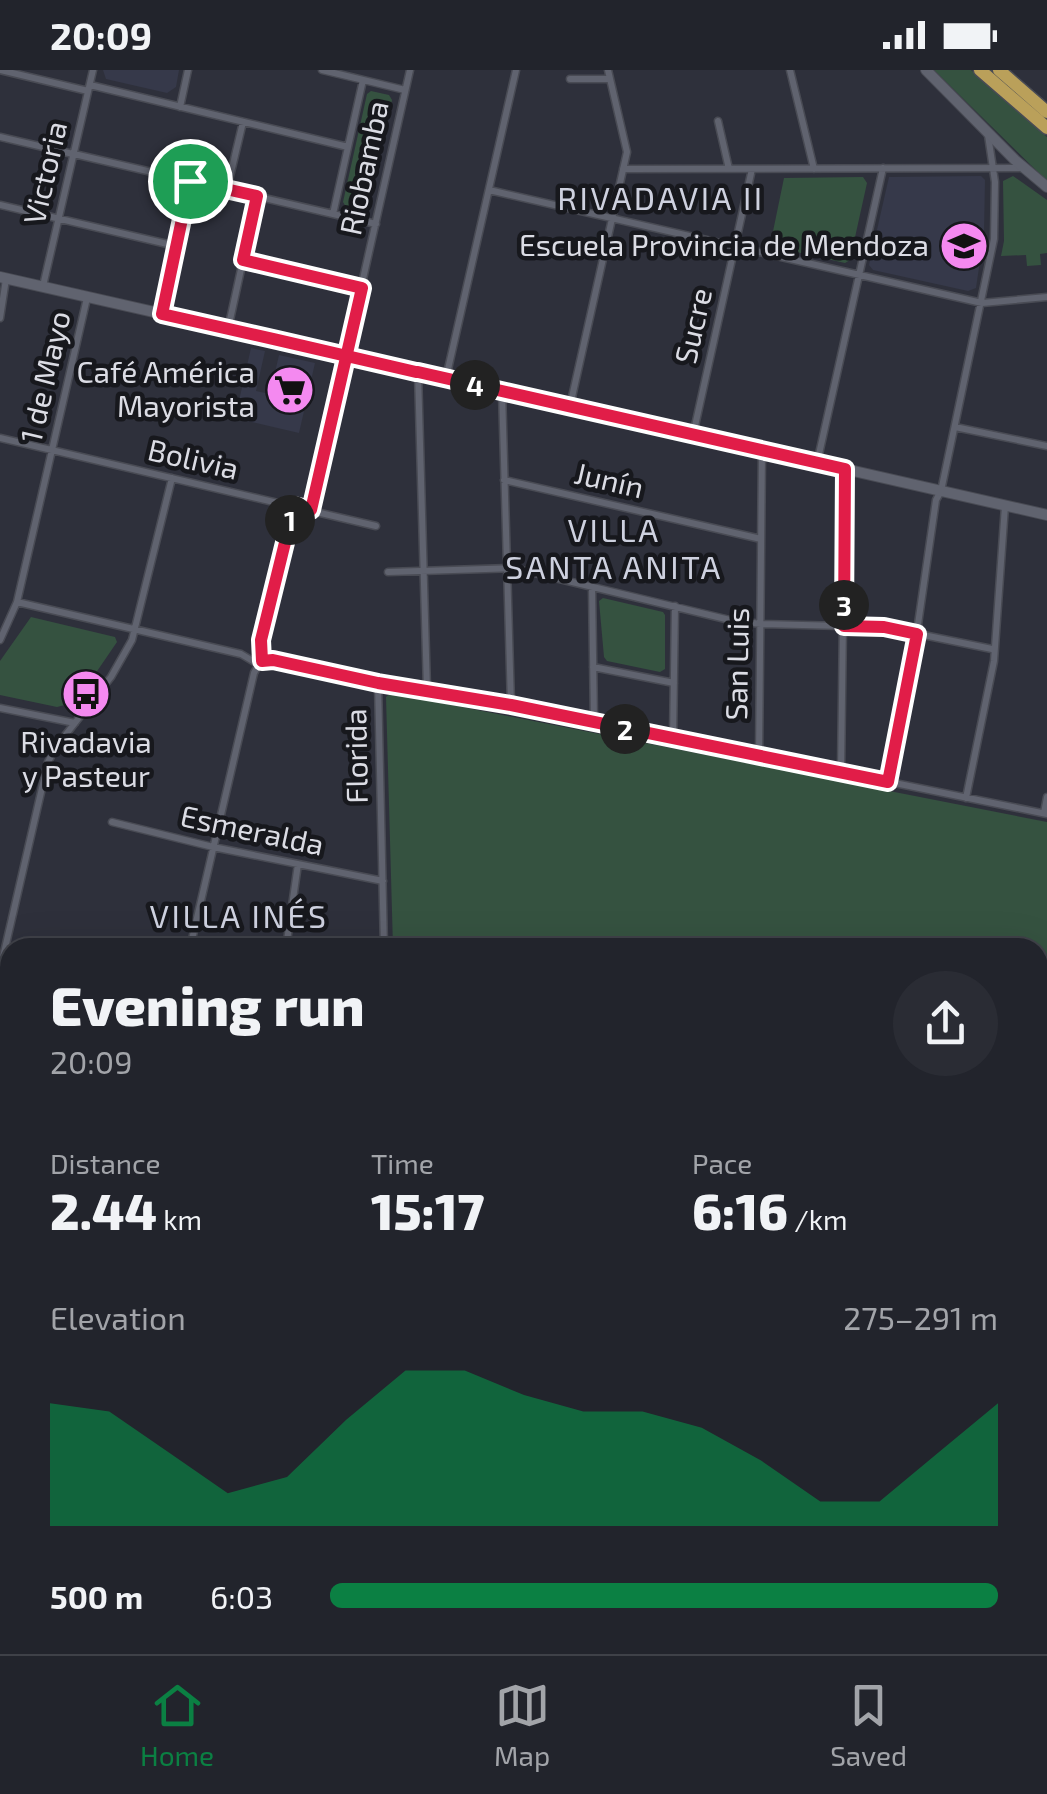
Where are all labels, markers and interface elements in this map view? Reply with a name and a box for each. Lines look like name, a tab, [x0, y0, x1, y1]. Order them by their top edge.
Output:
text: 20:09	[50, 12, 152, 58]
street label: Riobamba	[331, 97, 395, 238]
street label: Victoria	[15, 117, 73, 228]
pin	[148, 139, 233, 224]
icon: arrive	[163, 154, 218, 209]
district label: RIVADAVIA II	[557, 178, 765, 216]
school or university icon: Escuela Provincia de Mendoza	[938, 220, 990, 272]
place label: Escuela Provincia de Mendoza	[519, 226, 929, 262]
street label: Sucre	[666, 284, 718, 367]
street label: 1 de Mayo	[11, 307, 77, 446]
place label: Café América Mayorista	[77, 353, 255, 423]
pin: 4	[450, 360, 500, 410]
supermarket icon: Café América Mayorista	[264, 364, 316, 416]
text: 4	[466, 368, 484, 402]
street label: Bolivia	[145, 430, 242, 486]
street label: Junín	[571, 454, 647, 504]
pin: 1	[265, 495, 315, 545]
text: 1	[284, 503, 296, 537]
district label: VILLA SANTA ANITA	[505, 510, 723, 585]
pin: 3	[819, 580, 869, 630]
text: 3	[836, 588, 852, 622]
street label: San Luis	[717, 607, 755, 721]
bus stop icon: Rivadavia y Pasteur	[60, 668, 112, 720]
pin: 2	[600, 704, 650, 754]
street label: Florida	[336, 708, 374, 804]
text: 2	[617, 712, 633, 746]
place label: Rivadavia y Pasteur	[20, 723, 152, 793]
street label: Esmeralda	[178, 796, 327, 862]
district label: VILLA INÉS	[150, 896, 328, 934]
text: Evening run	[50, 971, 365, 1037]
button: share	[893, 971, 998, 1076]
text: 20:09	[50, 1042, 132, 1080]
text: Distance	[50, 1146, 161, 1180]
text: Time	[371, 1146, 434, 1180]
text: Pace	[692, 1146, 752, 1180]
text: 2.44	[50, 1180, 157, 1240]
text: 15:17	[371, 1180, 484, 1240]
text: 6:16	[692, 1180, 788, 1240]
text: km	[157, 1202, 202, 1236]
text: /km	[788, 1202, 847, 1236]
text: Elevation	[50, 1298, 186, 1336]
text: 275–291 m	[843, 1298, 998, 1336]
text: 500 m	[50, 1577, 143, 1615]
text: 6:03	[210, 1577, 273, 1615]
tab: Home	[140, 1678, 214, 1772]
tab: Map	[494, 1678, 550, 1772]
tab: Saved	[830, 1678, 907, 1772]

